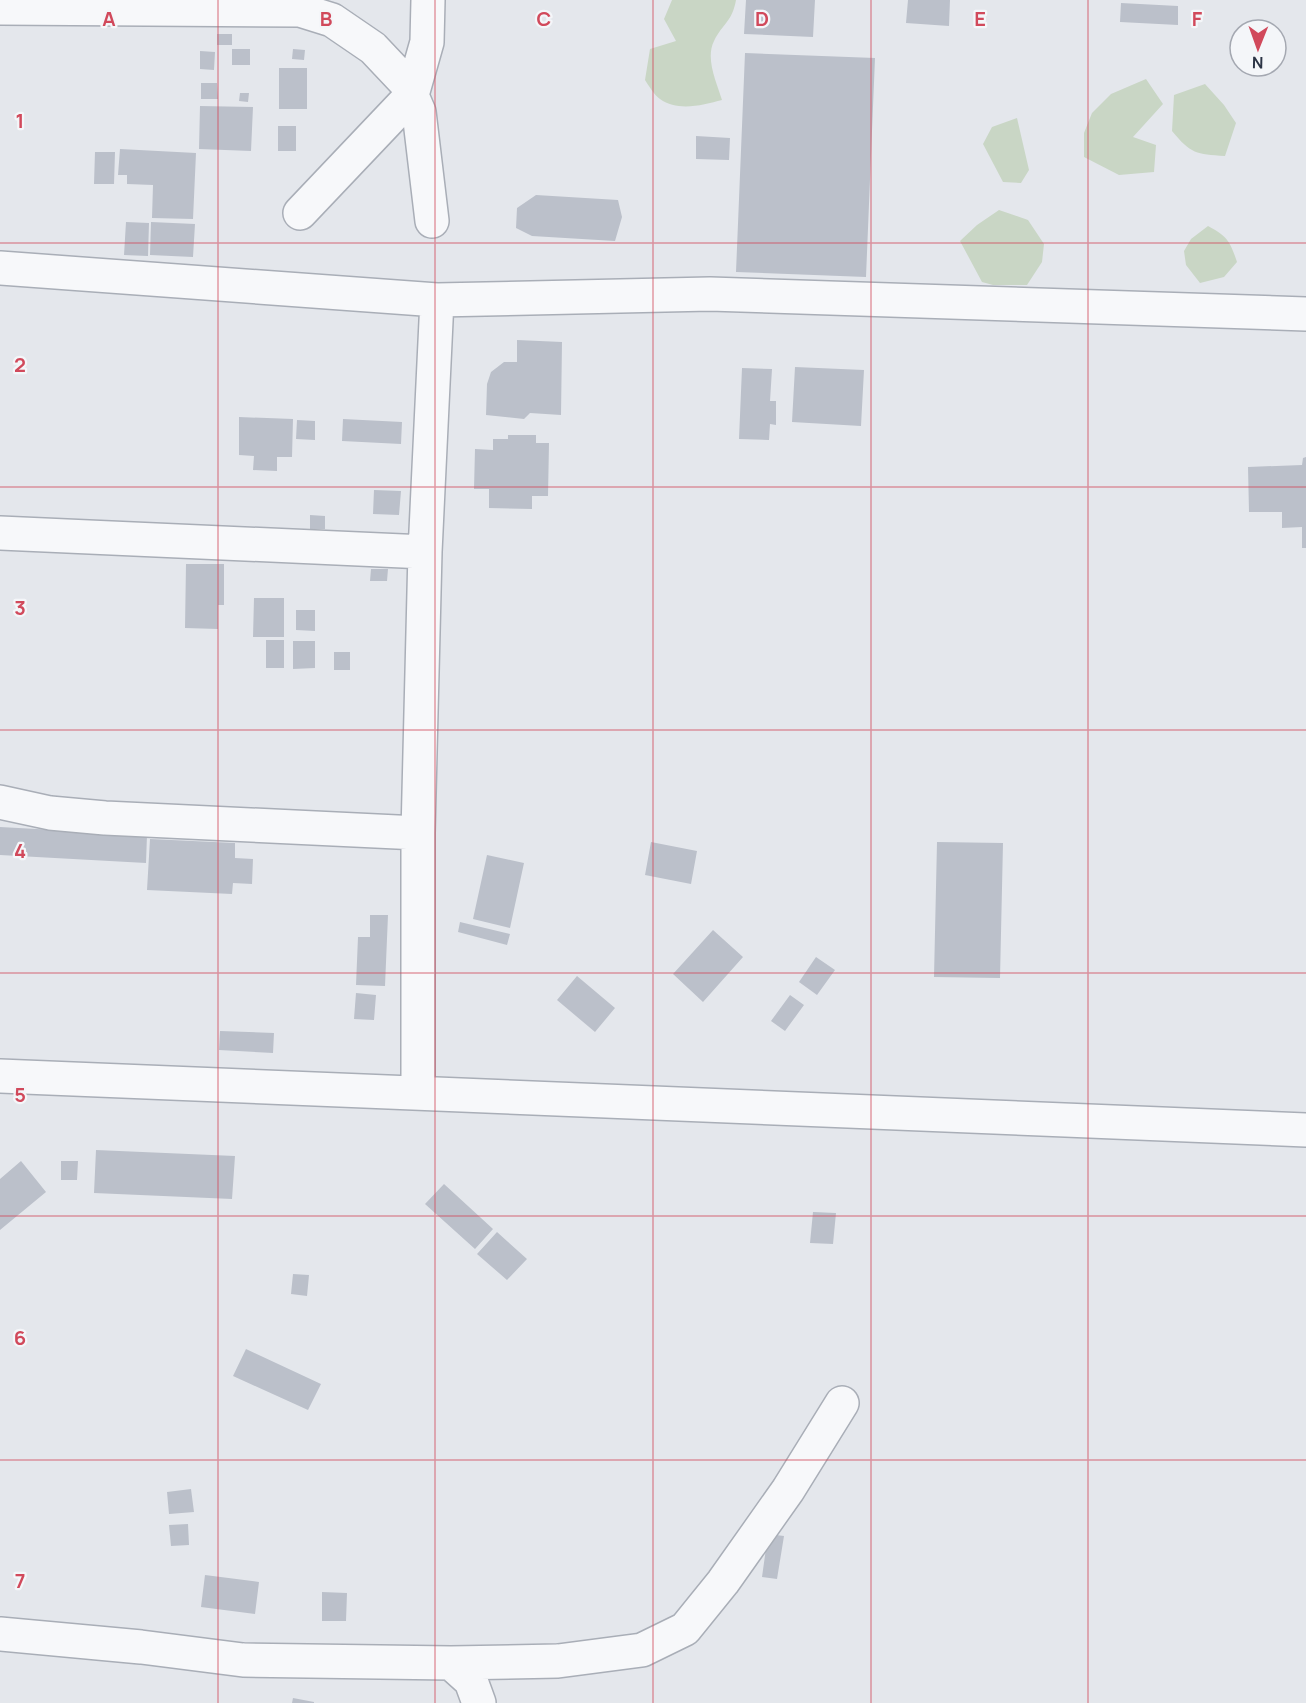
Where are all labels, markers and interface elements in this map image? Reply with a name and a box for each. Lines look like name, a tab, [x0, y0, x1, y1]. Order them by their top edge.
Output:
text: A	[102, 5, 116, 32]
text: B	[320, 5, 333, 32]
text: C	[537, 5, 551, 32]
text: D	[755, 5, 769, 32]
text: E	[974, 5, 986, 32]
text: F	[1192, 5, 1203, 32]
north arrow	[1228, 18, 1288, 78]
text: N	[1252, 52, 1264, 74]
text: 1	[16, 107, 24, 134]
text: 2	[14, 351, 26, 378]
text: 3	[14, 594, 26, 621]
text: 4	[14, 837, 26, 864]
text: 5	[14, 1081, 26, 1108]
text: 6	[14, 1324, 26, 1351]
text: 7	[15, 1567, 25, 1594]

